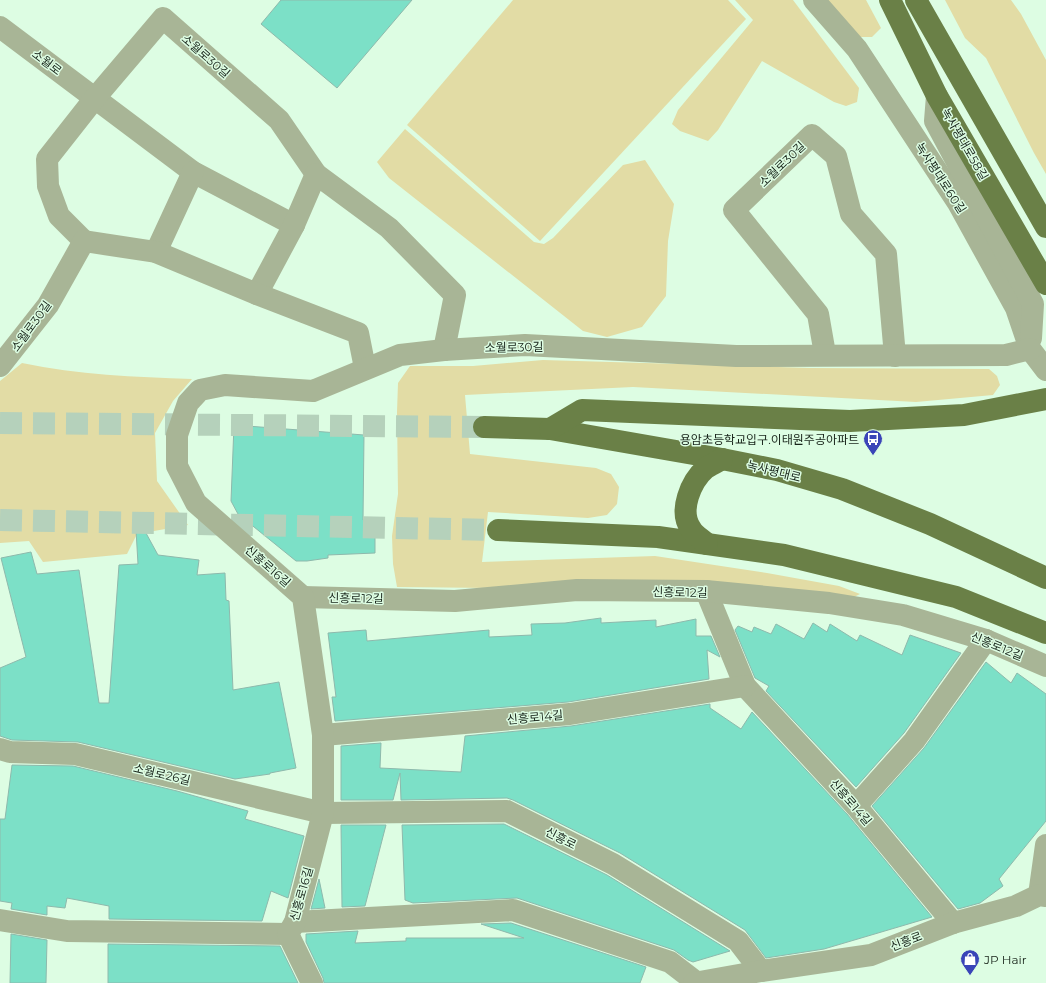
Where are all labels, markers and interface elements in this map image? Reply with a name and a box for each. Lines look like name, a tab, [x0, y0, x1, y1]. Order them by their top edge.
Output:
street label: 소월로30길	[179, 31, 233, 81]
street label: 소월로	[29, 46, 65, 78]
street label: 녹사평대로58길	[938, 105, 992, 183]
street label: 소월로30길	[756, 138, 808, 190]
street label: 녹사평대로60길	[913, 140, 969, 216]
street label: 소월로30길	[8, 298, 54, 354]
street label: 소월로30길	[484, 339, 544, 355]
bus stop icon: 용암초등학교입구.이태원주공아파트	[862, 428, 884, 456]
place label: 용암초등학교입구.이태원주공아파트	[680, 432, 859, 447]
street label: 녹사평대로	[745, 457, 803, 485]
street label: 신흥로16길	[242, 542, 294, 590]
street label: 신흥로12길	[652, 584, 708, 600]
street label: 신흥로12길	[328, 590, 384, 606]
street label: 신흥로12길	[969, 629, 1025, 663]
street label: 신흥로14길	[506, 707, 564, 727]
street label: 소월로26길	[132, 760, 192, 788]
street label: 신흥로14길	[827, 776, 875, 828]
street label: 신흥로	[543, 824, 579, 852]
street label: 신흥로16길	[286, 865, 316, 923]
street label: 신흥로	[888, 928, 924, 954]
shop icon: JP Hair	[959, 948, 981, 976]
place label: JP Hair	[983, 952, 1027, 967]

